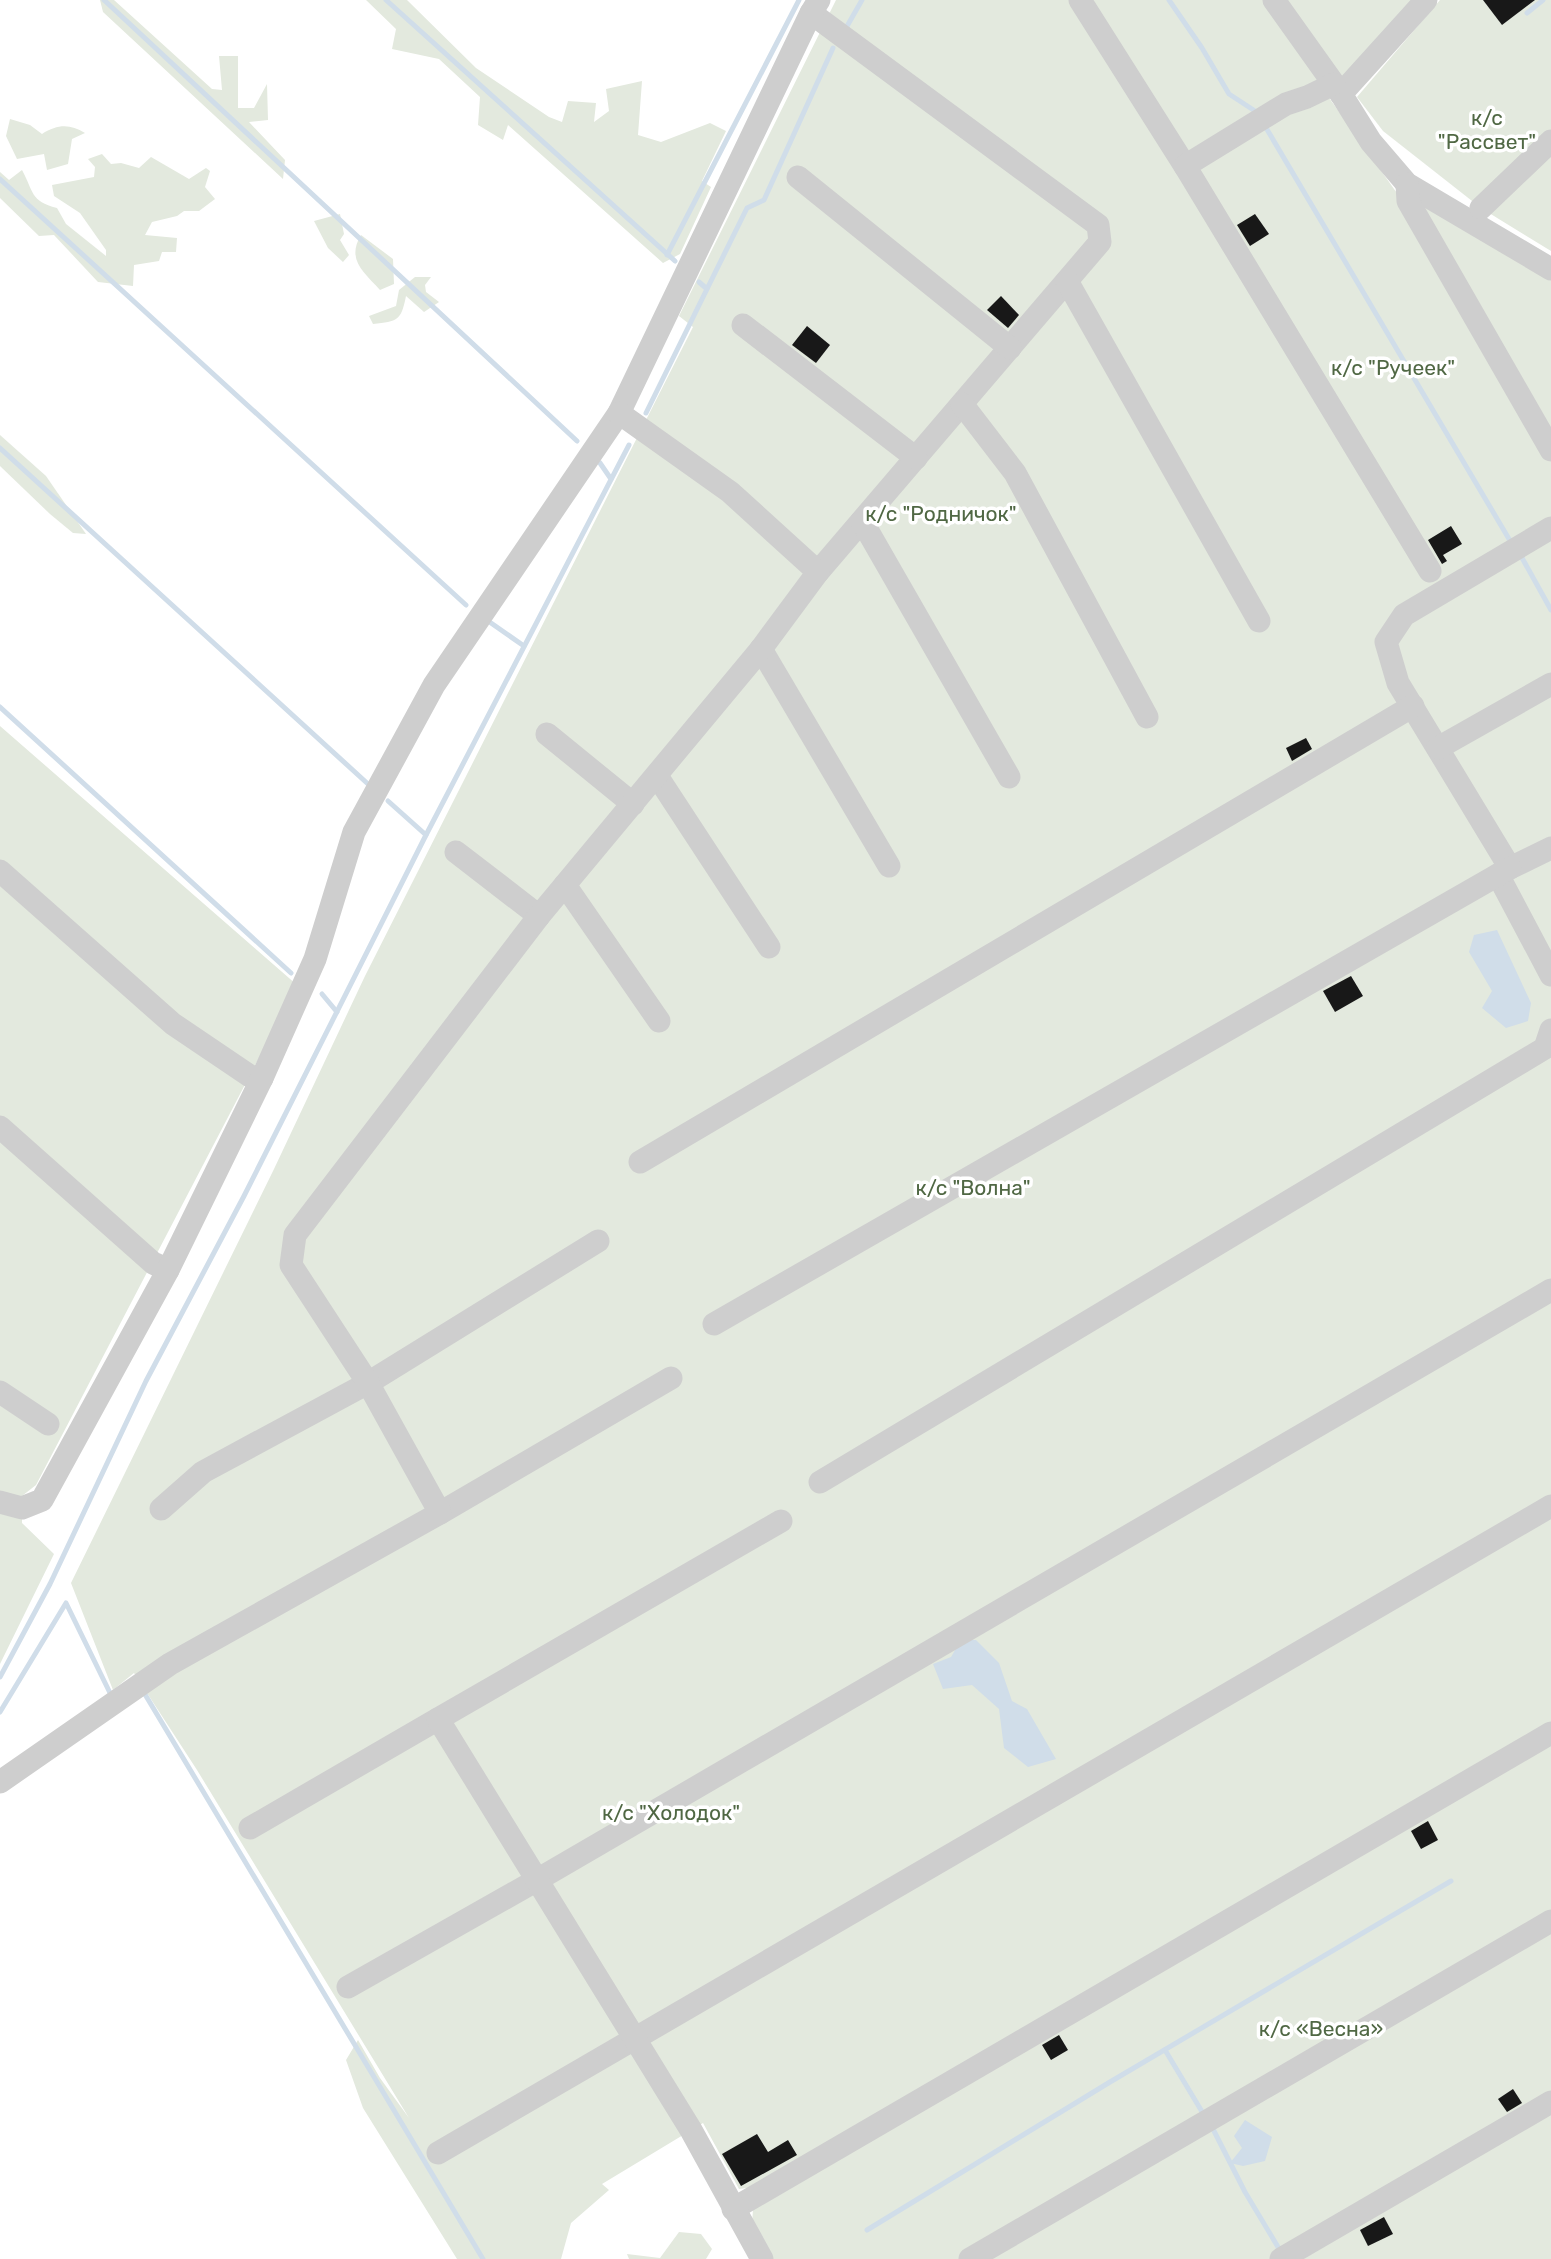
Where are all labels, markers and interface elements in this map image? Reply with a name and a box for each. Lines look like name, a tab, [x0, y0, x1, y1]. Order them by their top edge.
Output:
park label: к/с "Рассвет"	[1438, 105, 1536, 154]
park label: к/с "Ручеек"	[1331, 355, 1455, 380]
park label: к/с "Родничок"	[865, 501, 1017, 526]
park label: к/с "Волна"	[915, 1175, 1031, 1200]
park label: к/с "Холодок"	[602, 1800, 740, 1825]
park label: к/с «Весна»	[1259, 2016, 1383, 2041]

